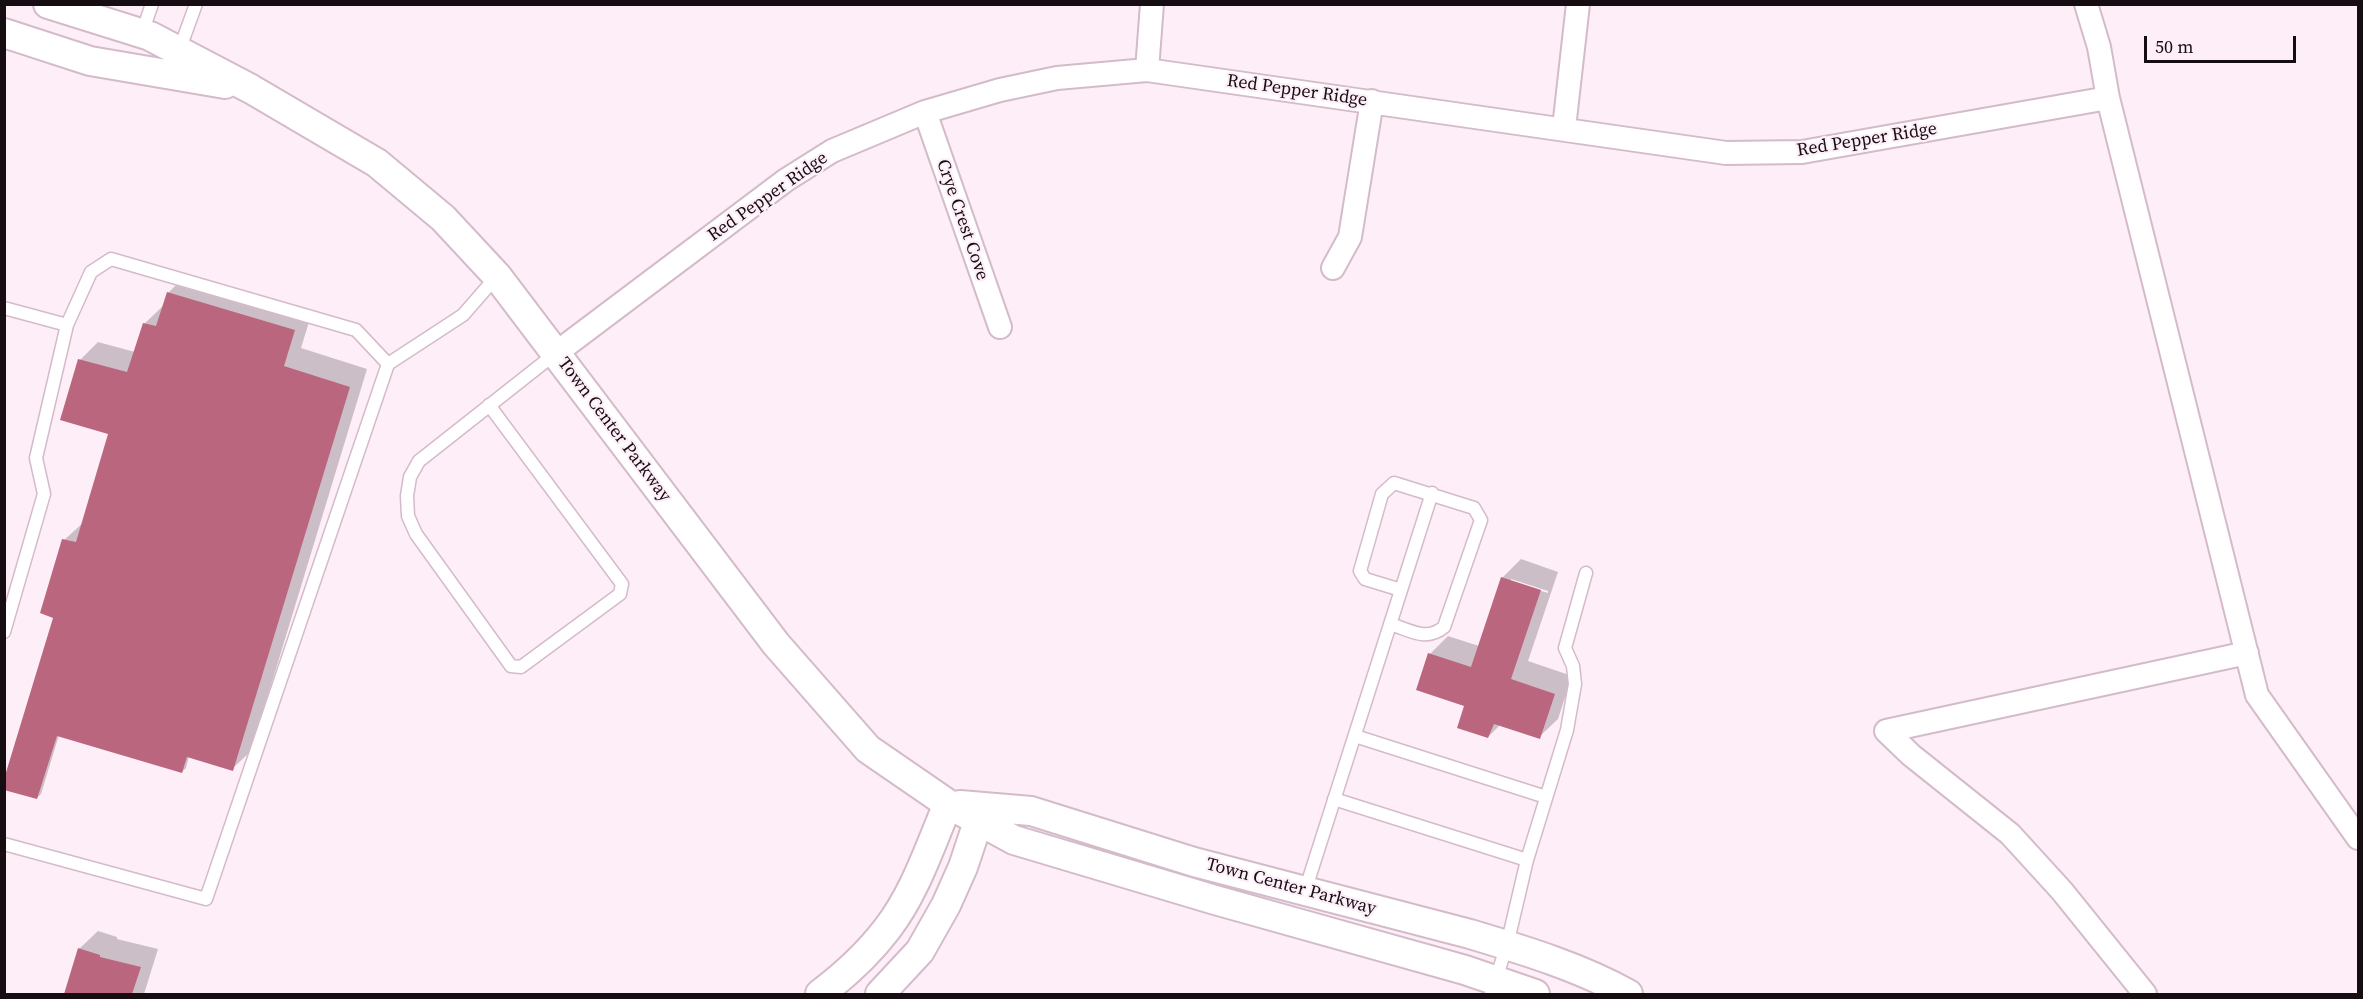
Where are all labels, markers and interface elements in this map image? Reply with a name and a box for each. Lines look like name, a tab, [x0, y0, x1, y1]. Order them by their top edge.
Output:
scale bar	[2147, 24, 2298, 62]
text: 50 m	[2155, 34, 2193, 59]
street label: Red Pepper Ridge	[1225, 70, 1369, 112]
street label: Red Pepper Ridge	[1795, 118, 1939, 162]
street label: Red Pepper Ridge	[704, 148, 832, 246]
street label: Crye Crest Cove	[931, 157, 993, 283]
street label: Town Center Parkway	[553, 354, 675, 506]
street label: Town Center Parkway	[1204, 854, 1378, 920]

